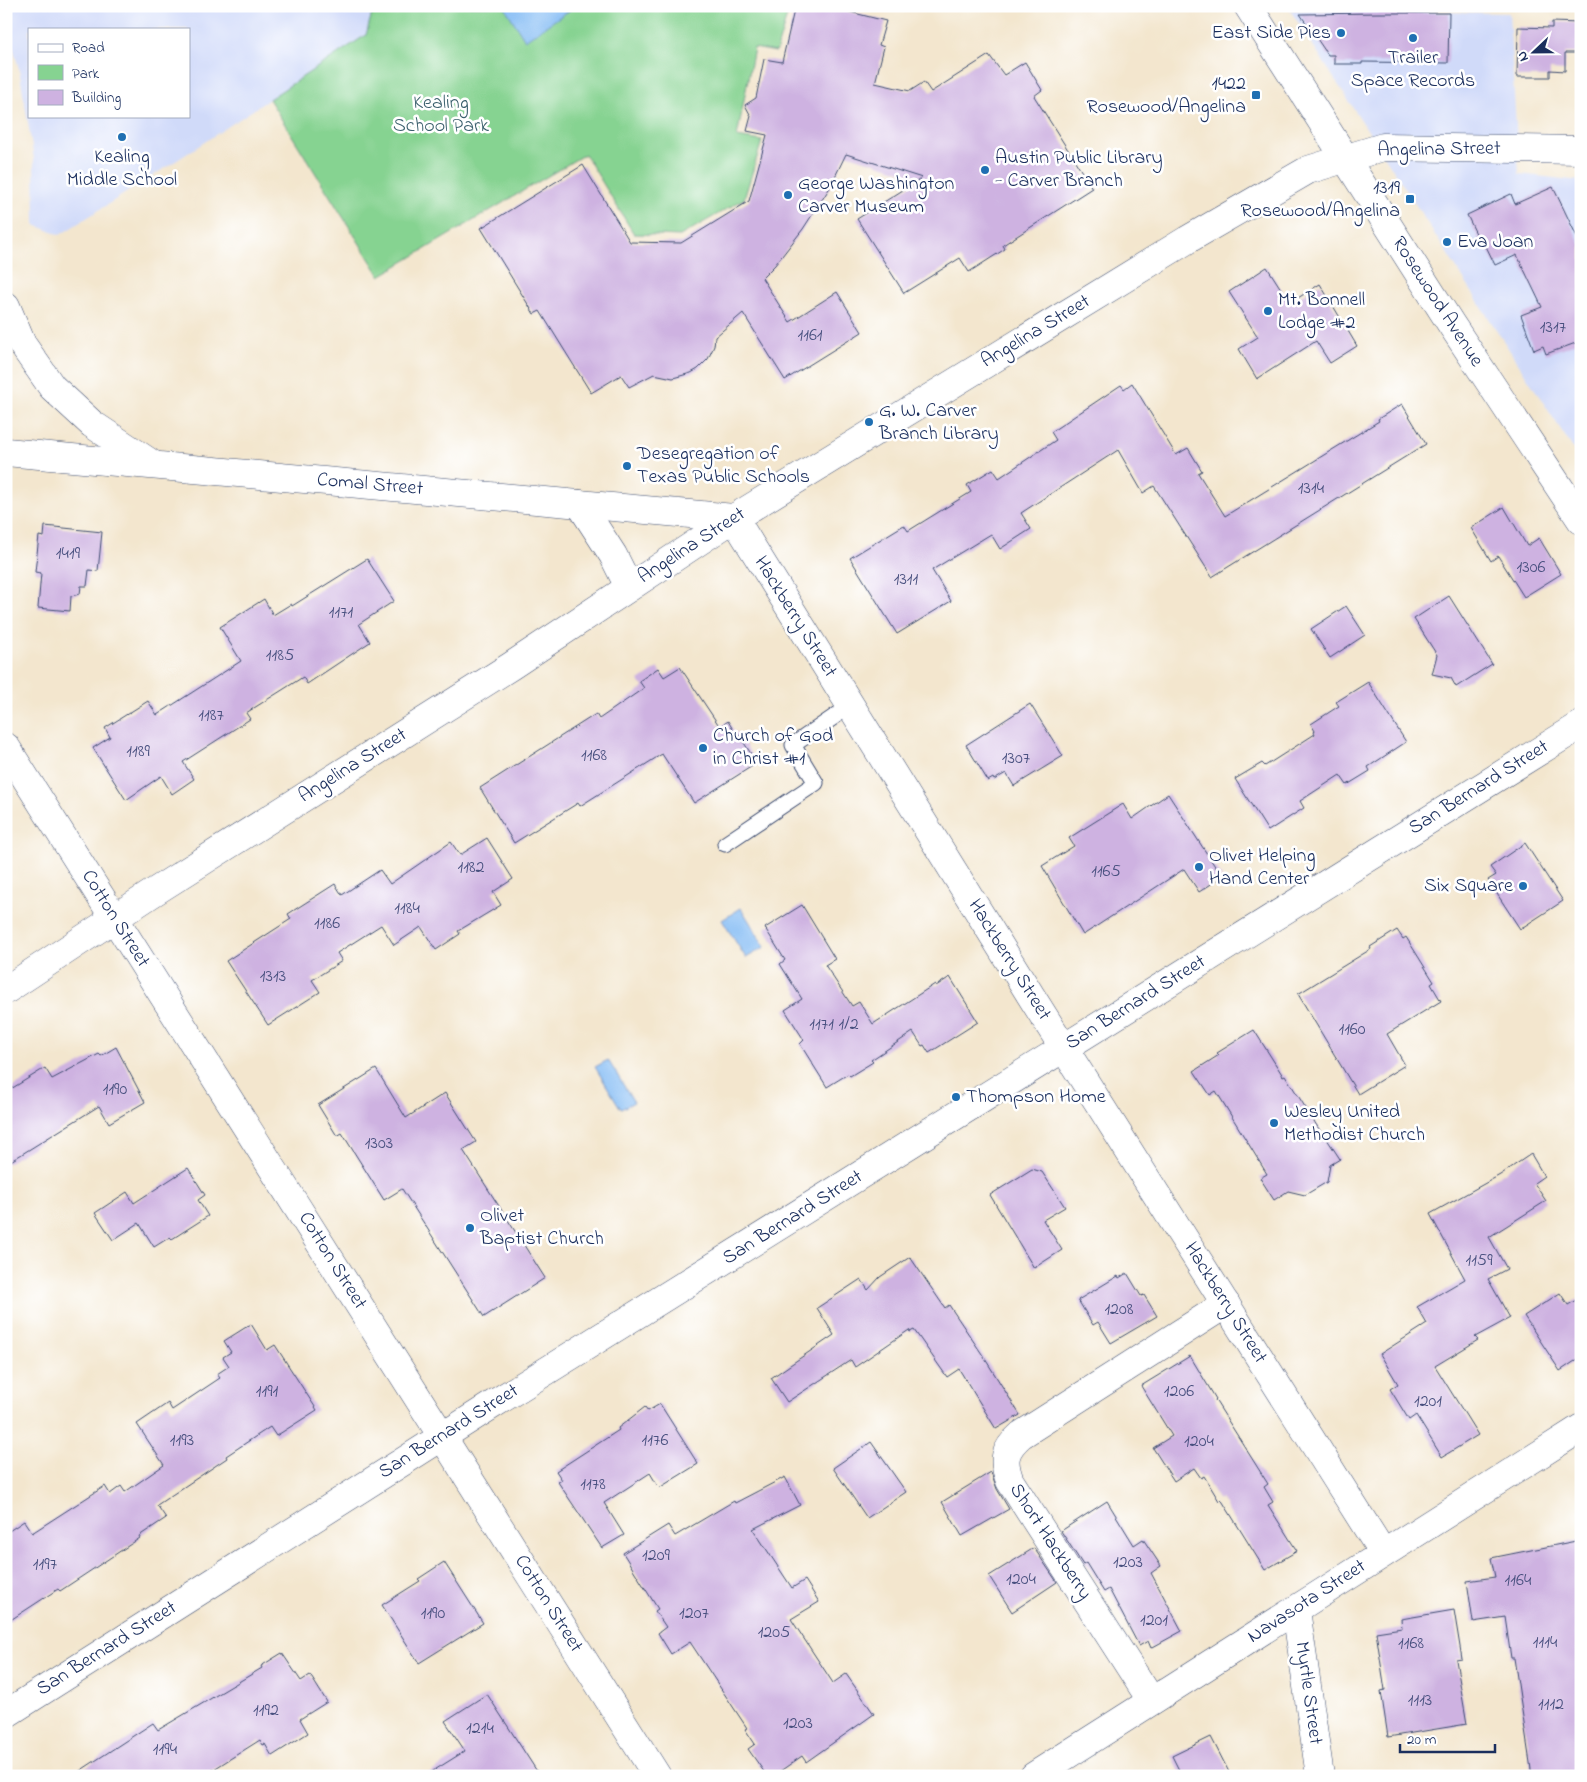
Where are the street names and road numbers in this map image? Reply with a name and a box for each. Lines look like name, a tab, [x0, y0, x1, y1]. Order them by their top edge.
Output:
street label: Angelina Street	[1377, 134, 1501, 167]
street label: Rosewood Avenue	[1384, 231, 1490, 373]
street label: Angelina Street	[976, 288, 1097, 377]
street label: Comal Street	[316, 466, 425, 504]
street label: Angelina Street	[632, 500, 752, 593]
street label: Hackberry Street	[746, 551, 844, 684]
street label: Angelina Street	[293, 721, 414, 812]
street label: San Bernard Street	[1403, 733, 1555, 843]
street label: Cotton Street	[73, 864, 157, 974]
street label: Hackberry Street	[960, 894, 1058, 1027]
street label: San Bernard Street	[1060, 948, 1212, 1058]
street label: San Bernard Street	[717, 1163, 869, 1273]
street label: Cotton Street	[290, 1206, 374, 1316]
street label: Hackberry Street	[1176, 1237, 1274, 1370]
street label: San Bernard Street	[373, 1377, 525, 1487]
street label: Short Hackberry	[1001, 1478, 1099, 1606]
street label: Cotton Street	[506, 1549, 590, 1659]
street label: Navasota Street	[1242, 1553, 1372, 1651]
street label: San Bernard Street	[31, 1594, 183, 1704]
street label: Myrtle Street	[1286, 1640, 1330, 1747]

